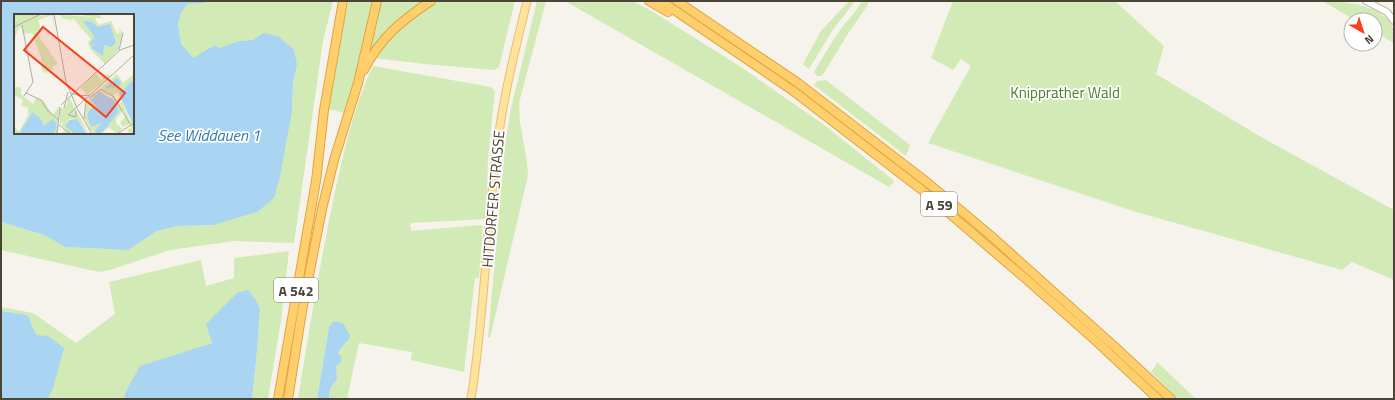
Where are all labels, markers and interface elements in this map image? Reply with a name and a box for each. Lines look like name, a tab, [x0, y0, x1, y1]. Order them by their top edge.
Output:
north arrow	[1343, 12, 1383, 52]
inset map	[14, 14, 134, 134]
text: N	[1361, 31, 1377, 48]
park label: Knipprather Wald	[1010, 81, 1120, 104]
water label: See Widdauen 1	[158, 123, 260, 147]
street label: HITDORFER STRASSE	[476, 129, 510, 269]
road number: A 59	[921, 192, 957, 216]
road number: A 542	[274, 278, 318, 302]

